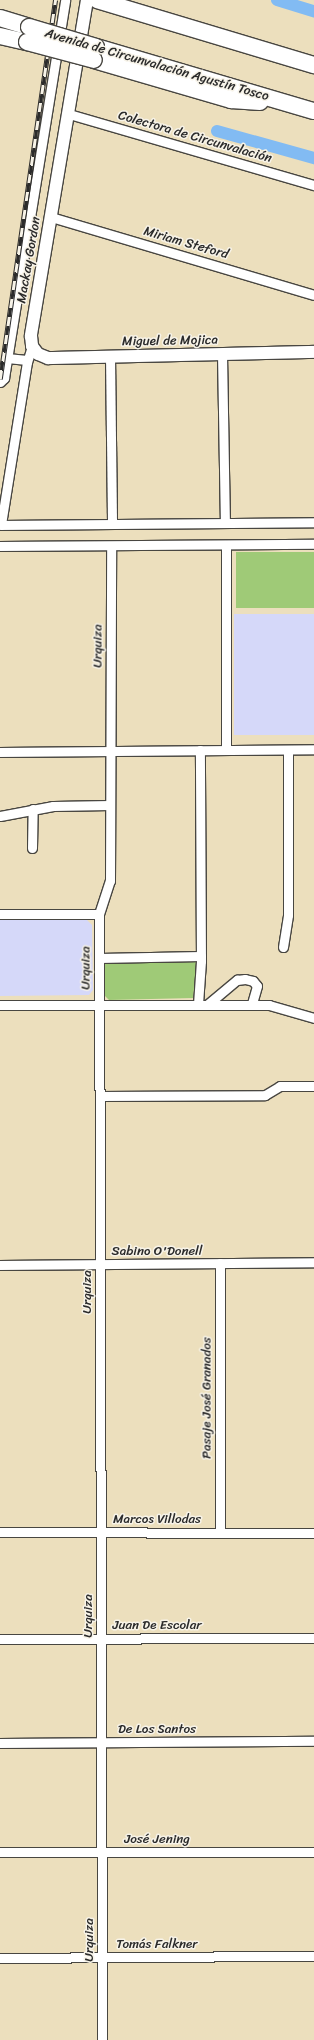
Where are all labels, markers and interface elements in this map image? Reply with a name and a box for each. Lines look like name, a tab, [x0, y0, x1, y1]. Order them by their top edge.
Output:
street label: Avenida de Circunvalación Agustín Tosco	[43, 26, 271, 104]
street label: Colectora de Circunvalación	[116, 108, 274, 166]
street label: Mackay Gordon	[14, 215, 44, 305]
street label: Miriam Steford	[142, 223, 230, 263]
street label: Miguel de Mojica	[122, 332, 218, 350]
street label: Urquiza	[90, 624, 106, 668]
street label: Urquiza	[78, 946, 94, 990]
street label: Sabino O'Donell	[111, 1243, 203, 1259]
street label: Urquiza	[79, 1270, 95, 1314]
street label: Pasaje José Granados	[199, 1337, 215, 1459]
street label: Marcos Villodas	[113, 1511, 201, 1527]
street label: Urquiza	[80, 1594, 96, 1638]
street label: Juan De Escolar	[112, 1617, 202, 1633]
street label: De Los Santos	[117, 1721, 197, 1737]
street label: José Jening	[124, 1831, 190, 1847]
street label: Urquiza	[81, 1918, 97, 1962]
street label: Tomás Falkner	[116, 1936, 198, 1952]

